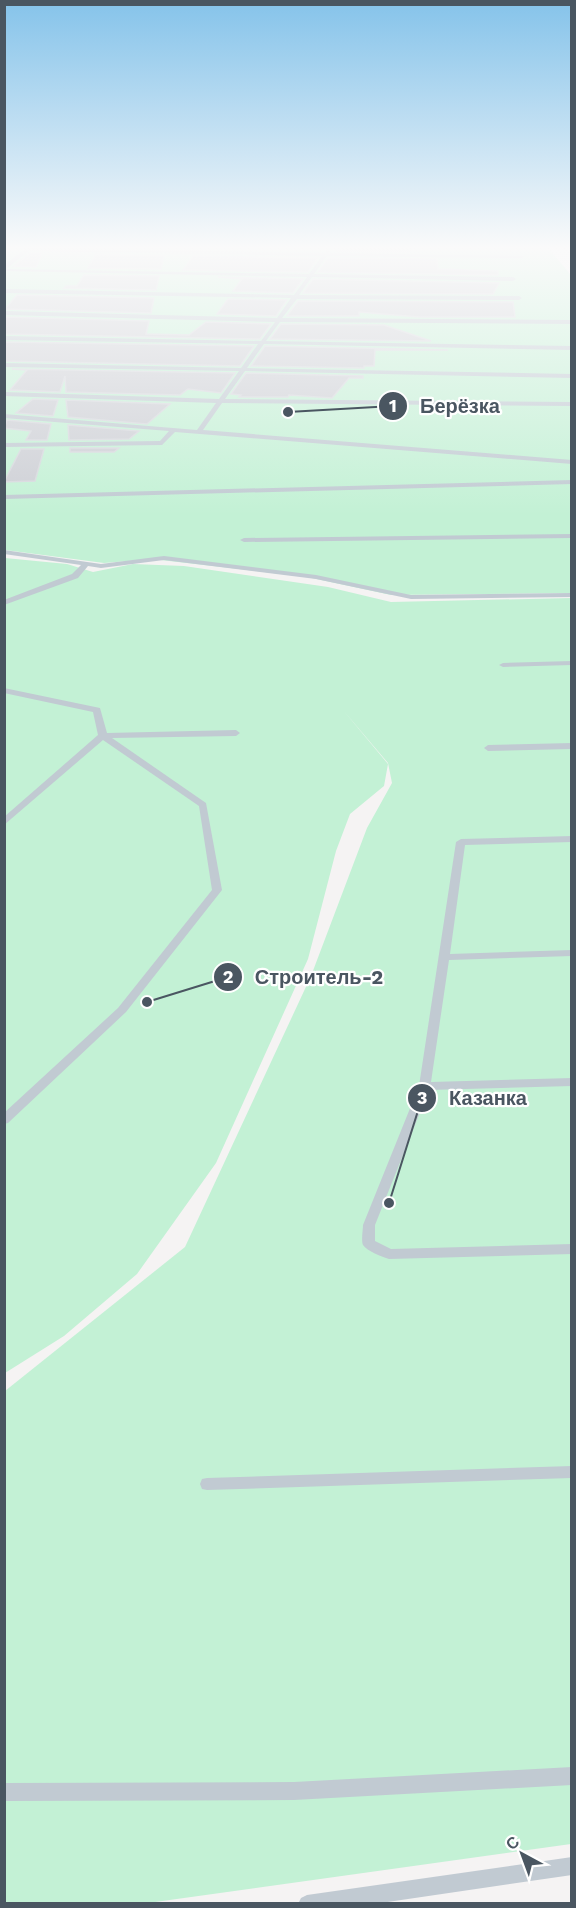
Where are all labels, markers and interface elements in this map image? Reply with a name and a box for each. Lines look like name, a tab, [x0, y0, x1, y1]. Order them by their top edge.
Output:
callout: Берёзка	[378, 387, 512, 425]
text: Берёзка	[420, 394, 501, 418]
text: 1	[389, 395, 397, 416]
callout: Строитель-2	[213, 958, 395, 996]
text: Строитель-2	[255, 965, 383, 989]
text: 2	[223, 966, 233, 987]
callout: Казанка	[407, 1079, 539, 1117]
text: Казанка	[449, 1086, 528, 1110]
text: 3	[417, 1087, 427, 1108]
north arrow	[492, 1824, 552, 1884]
text: С	[502, 1832, 523, 1854]

